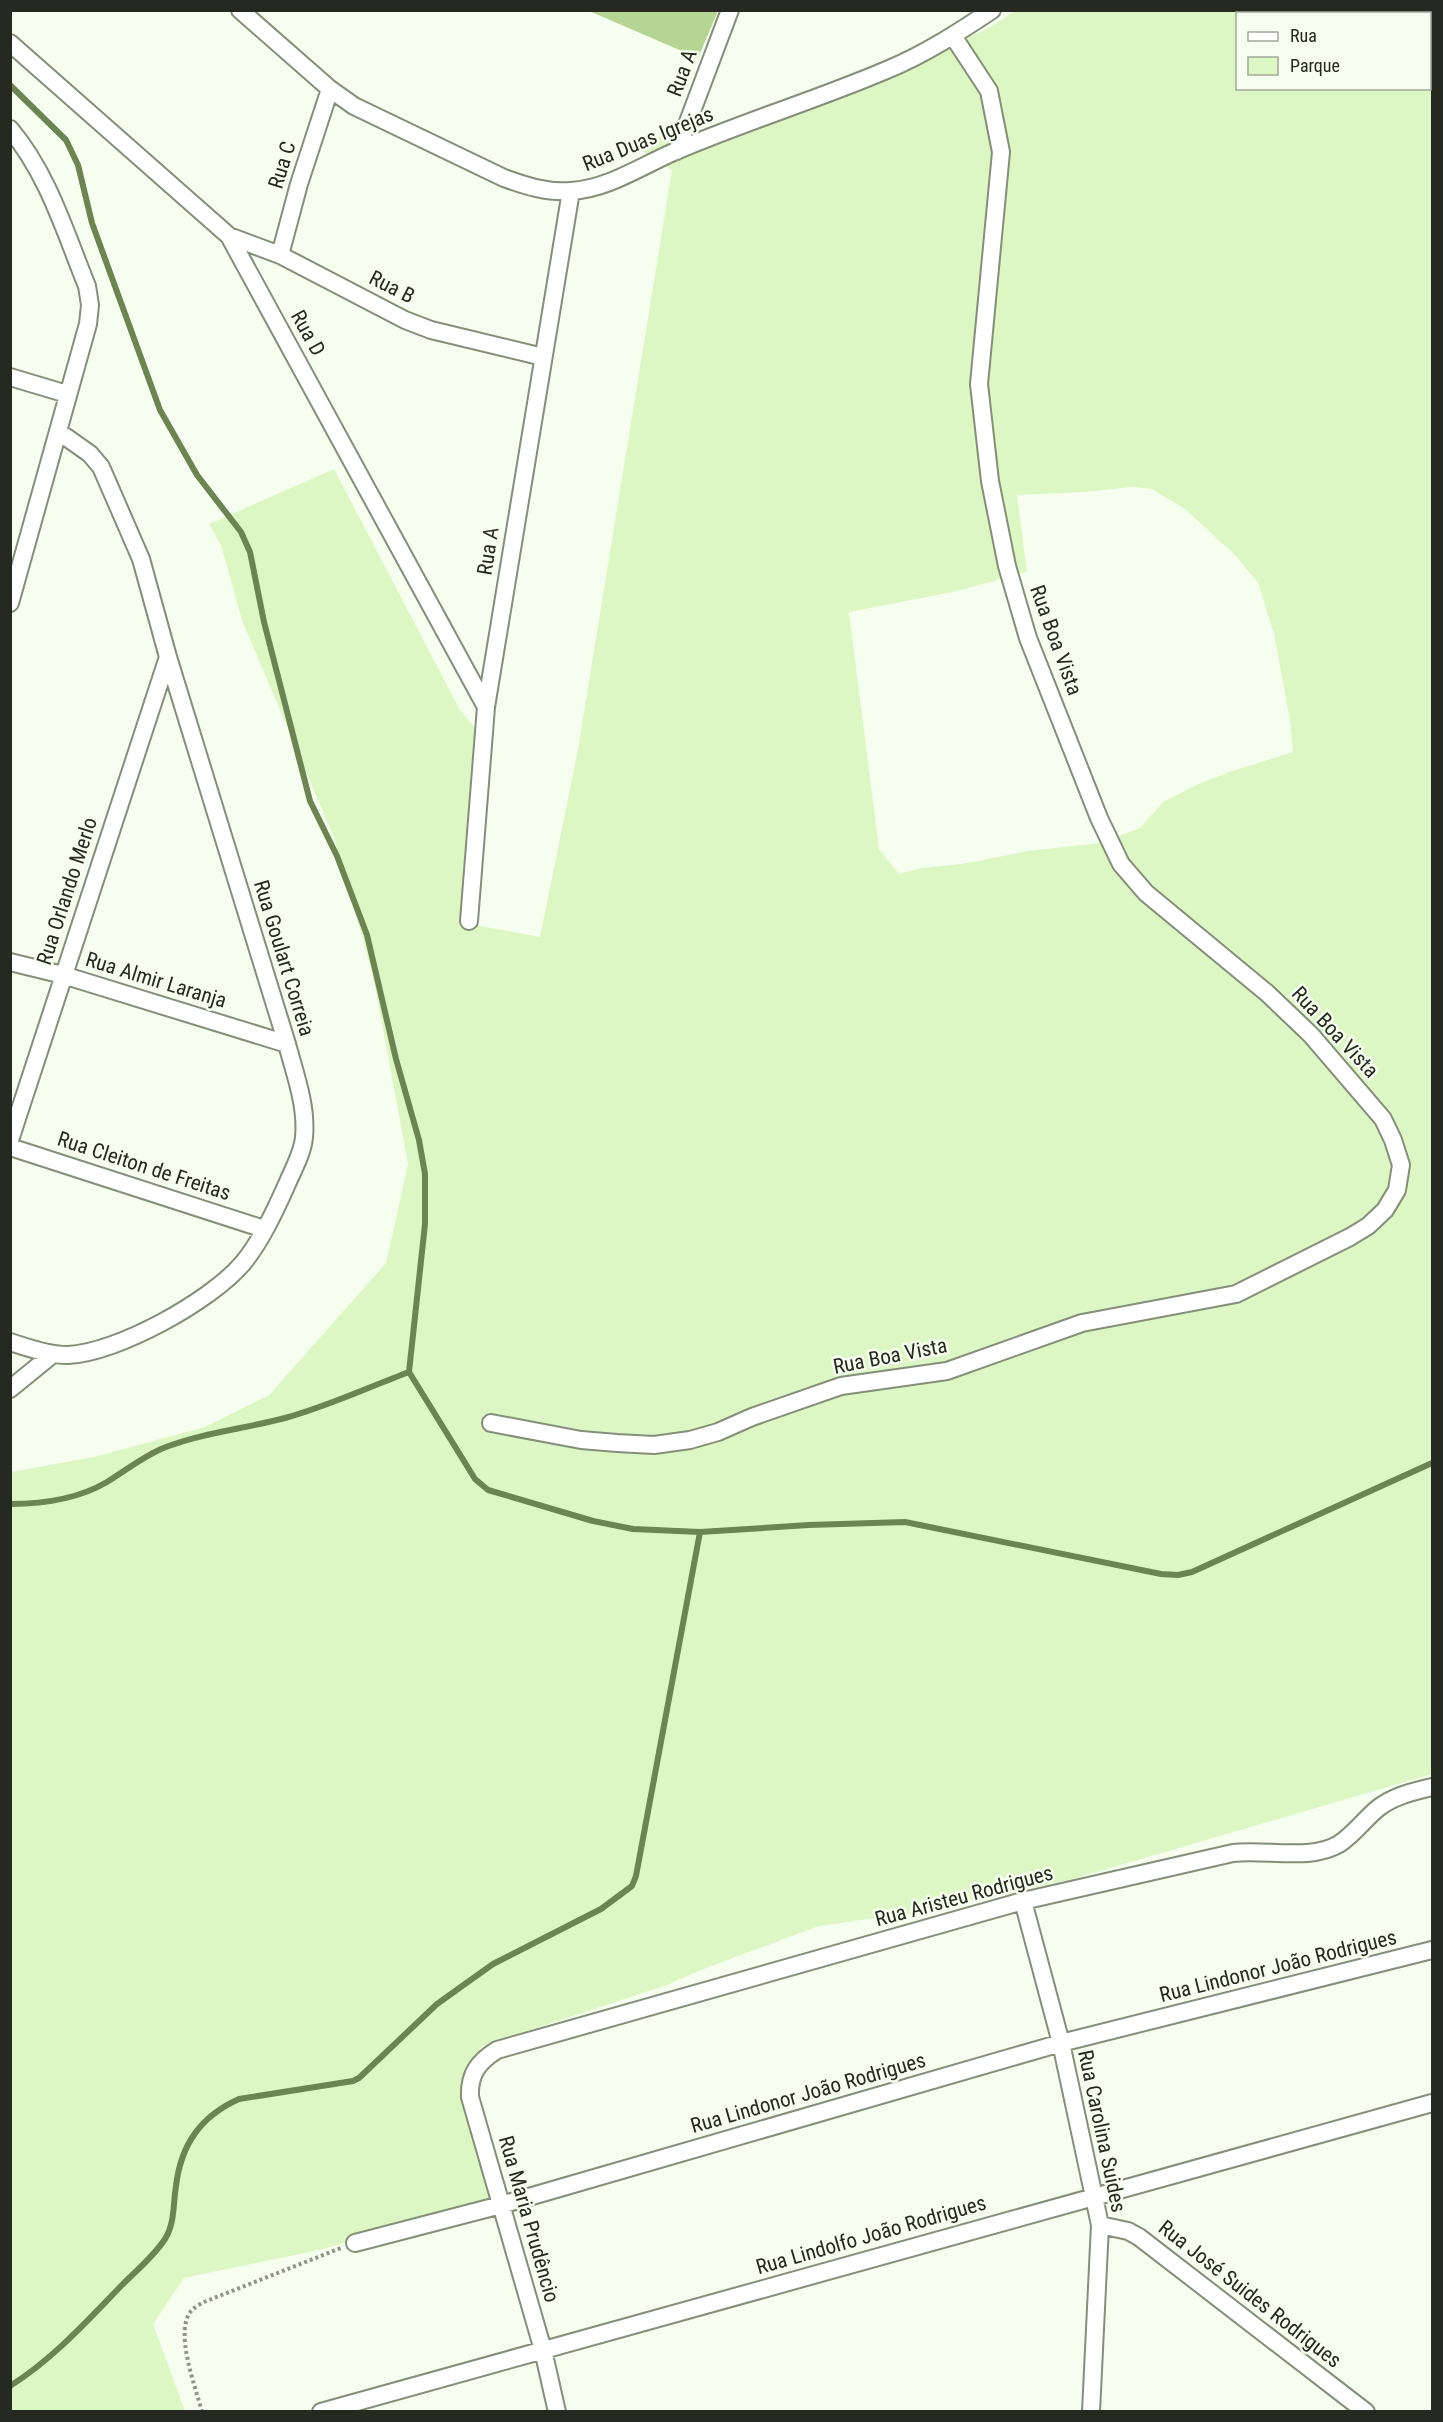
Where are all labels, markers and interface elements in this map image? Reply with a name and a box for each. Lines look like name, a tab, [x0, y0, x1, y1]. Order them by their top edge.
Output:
legend	[1236, 12, 1431, 90]
text: Rua	[1290, 25, 1317, 46]
street label: Rua A	[662, 46, 702, 100]
text: Parque	[1290, 55, 1340, 76]
street label: Rua Duas Igrejas	[579, 102, 717, 176]
street label: Rua C	[263, 138, 301, 192]
street label: Rua B	[365, 265, 419, 309]
street label: Rua D	[286, 306, 330, 360]
street label: Rua A	[472, 525, 504, 577]
street label: Rua Boa Vista	[1025, 582, 1087, 698]
street label: Rua Orlando Merlo	[32, 814, 102, 968]
street label: Rua Goulart Correia	[249, 877, 319, 1039]
street label: Rua Almir Laranja	[83, 947, 229, 1013]
street label: Rua Boa Vista	[1287, 982, 1383, 1082]
street label: Rua Cleiton de Freitas	[54, 1127, 234, 1205]
street label: Rua Boa Vista	[831, 1333, 949, 1379]
street label: Rua Aristeu Rodrigues	[872, 1861, 1056, 1931]
street label: Rua Lindonor João Rodrigues	[1157, 1925, 1399, 2007]
street label: Rua Lindonor João Rodrigues	[688, 2048, 928, 2138]
street label: Rua Carolina Suides	[1073, 2048, 1131, 2214]
street label: Rua Maria Prudêncio	[494, 2133, 564, 2305]
street label: Rua Lindolfo João Rodrigues	[753, 2191, 989, 2279]
street label: Rua José Suides Rodrigues	[1154, 2215, 1346, 2373]

